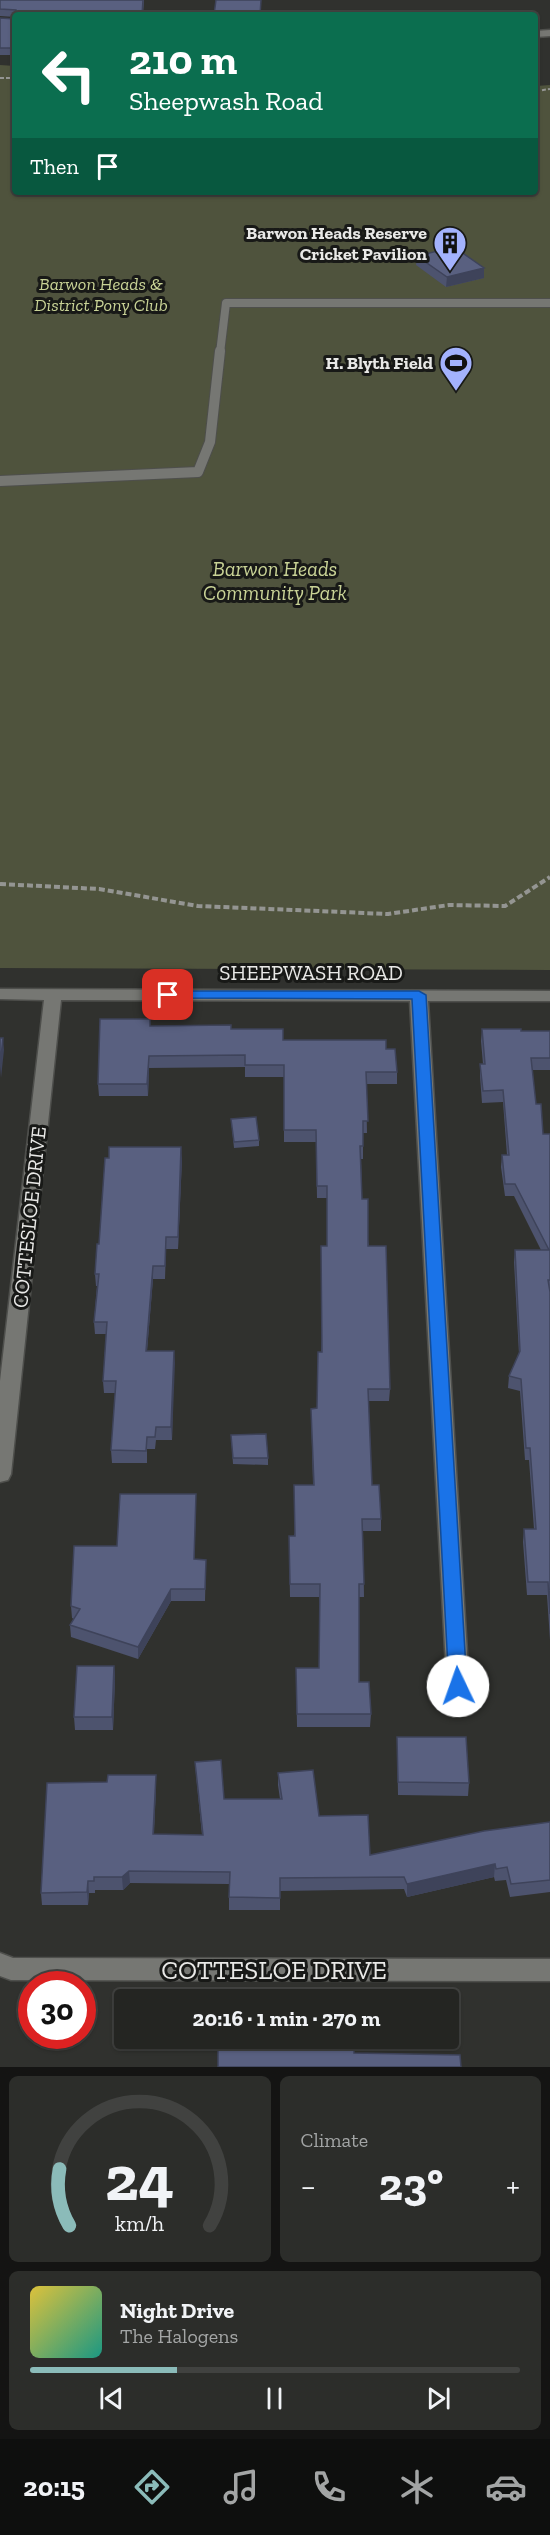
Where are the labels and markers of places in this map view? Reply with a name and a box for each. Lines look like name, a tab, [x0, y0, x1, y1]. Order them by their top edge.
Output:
place label: Barwon Heads Reserve Cricket Pavilion	[246, 222, 427, 265]
building icon: Barwon Heads Reserve Cricket Pavilion	[432, 225, 468, 272]
sports icon: H. Blyth Field	[438, 345, 474, 392]
place label: H. Blyth Field	[326, 352, 434, 374]
pin	[142, 969, 193, 1020]

